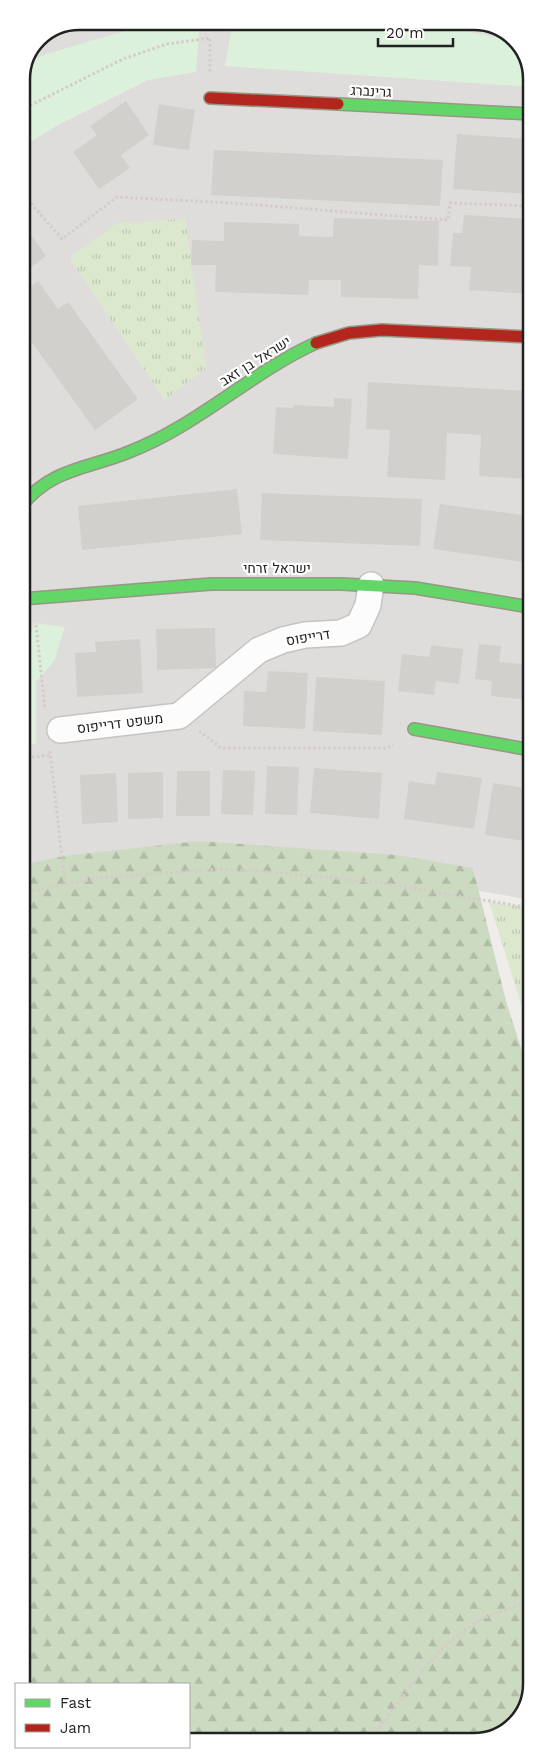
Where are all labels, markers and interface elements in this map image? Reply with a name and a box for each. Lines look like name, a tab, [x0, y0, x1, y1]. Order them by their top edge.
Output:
scale bar	[378, 15, 453, 47]
text: 20 m	[386, 24, 424, 42]
street label: גרינברג	[350, 82, 392, 100]
street label: ישראל בן זאב	[217, 333, 293, 389]
street label: ישראל זרחי	[243, 560, 311, 576]
street label: דרייפוס	[285, 626, 331, 648]
street label: משפט דרייפוס	[76, 710, 164, 736]
legend	[15, 1683, 190, 1748]
text: Fast	[60, 1694, 92, 1712]
text: Jam	[60, 1719, 91, 1737]

